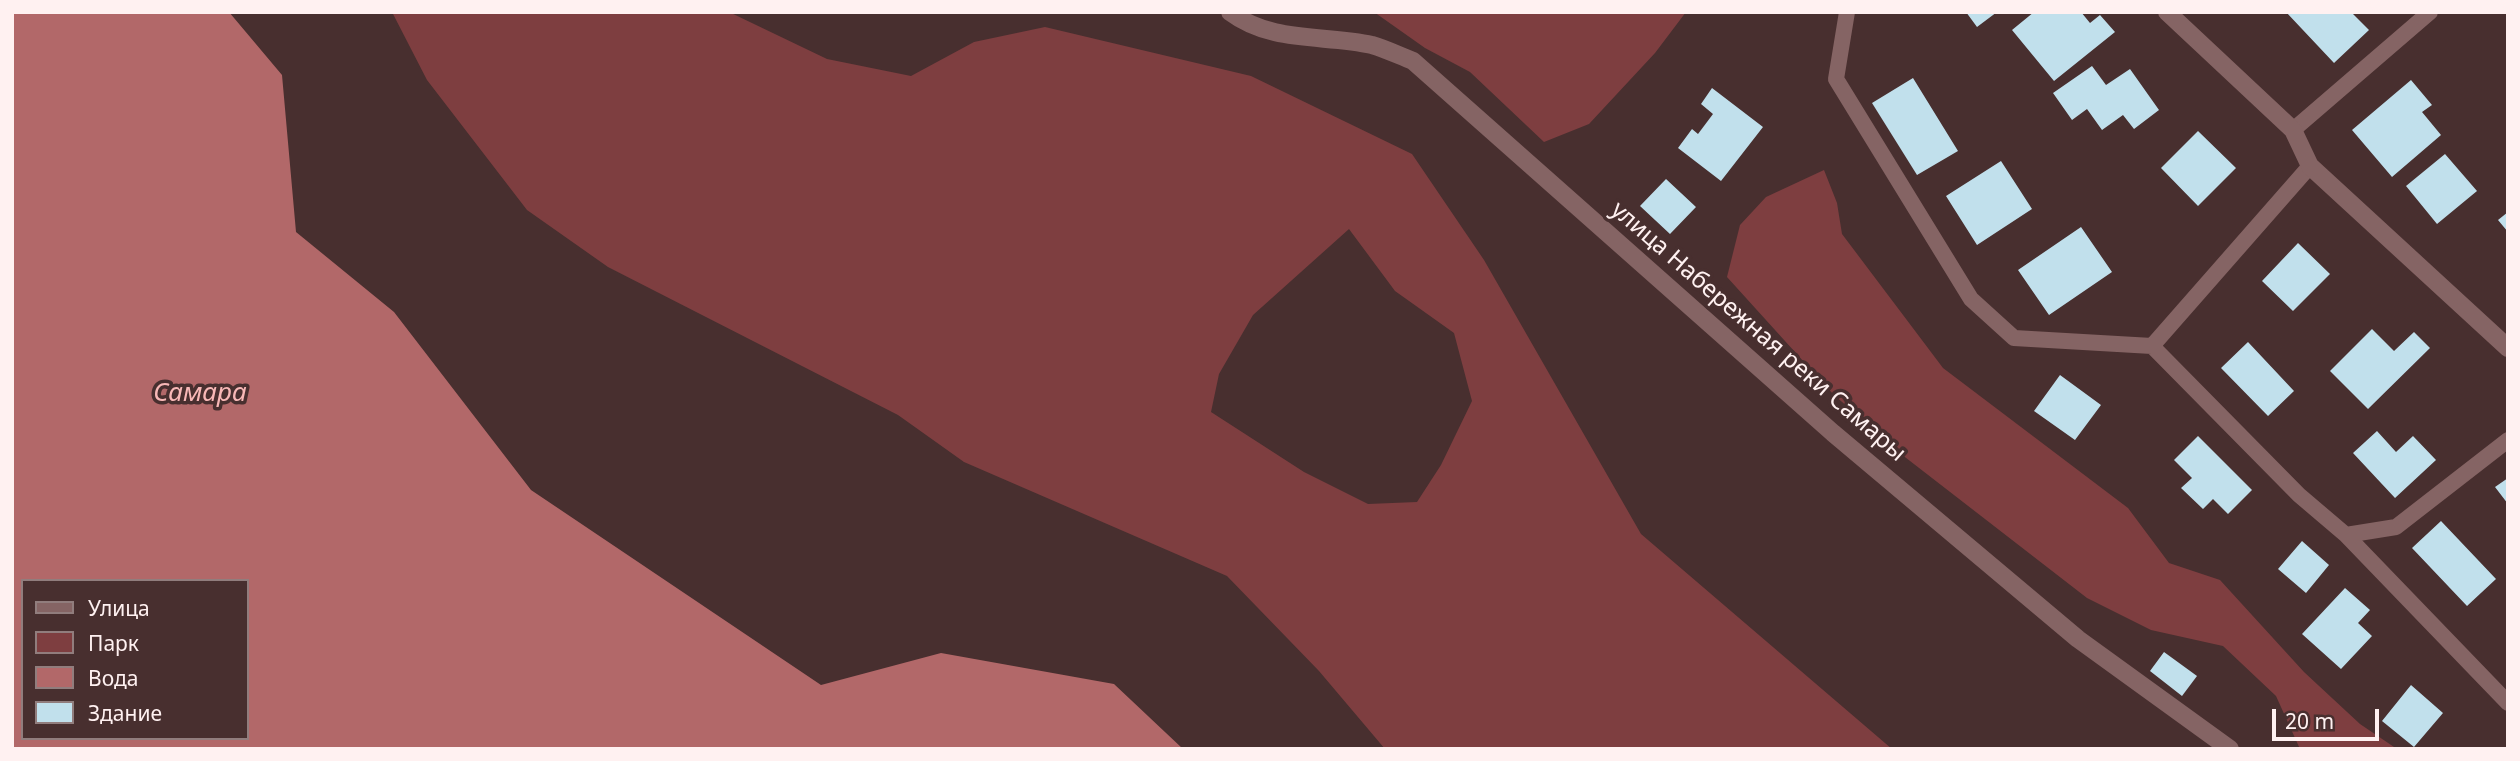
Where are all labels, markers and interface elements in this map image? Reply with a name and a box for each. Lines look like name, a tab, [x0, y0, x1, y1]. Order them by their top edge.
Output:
street label: улица Набережная реки Самары	[1605, 196, 1911, 468]
water label: Самара	[153, 378, 247, 410]
legend	[21, 579, 248, 740]
text: Улица	[88, 594, 150, 622]
text: Парк	[88, 629, 139, 657]
text: Вода	[88, 664, 138, 692]
scale bar	[2275, 694, 2382, 738]
text: Здание	[88, 699, 162, 727]
text: 20 m	[2285, 707, 2334, 735]

